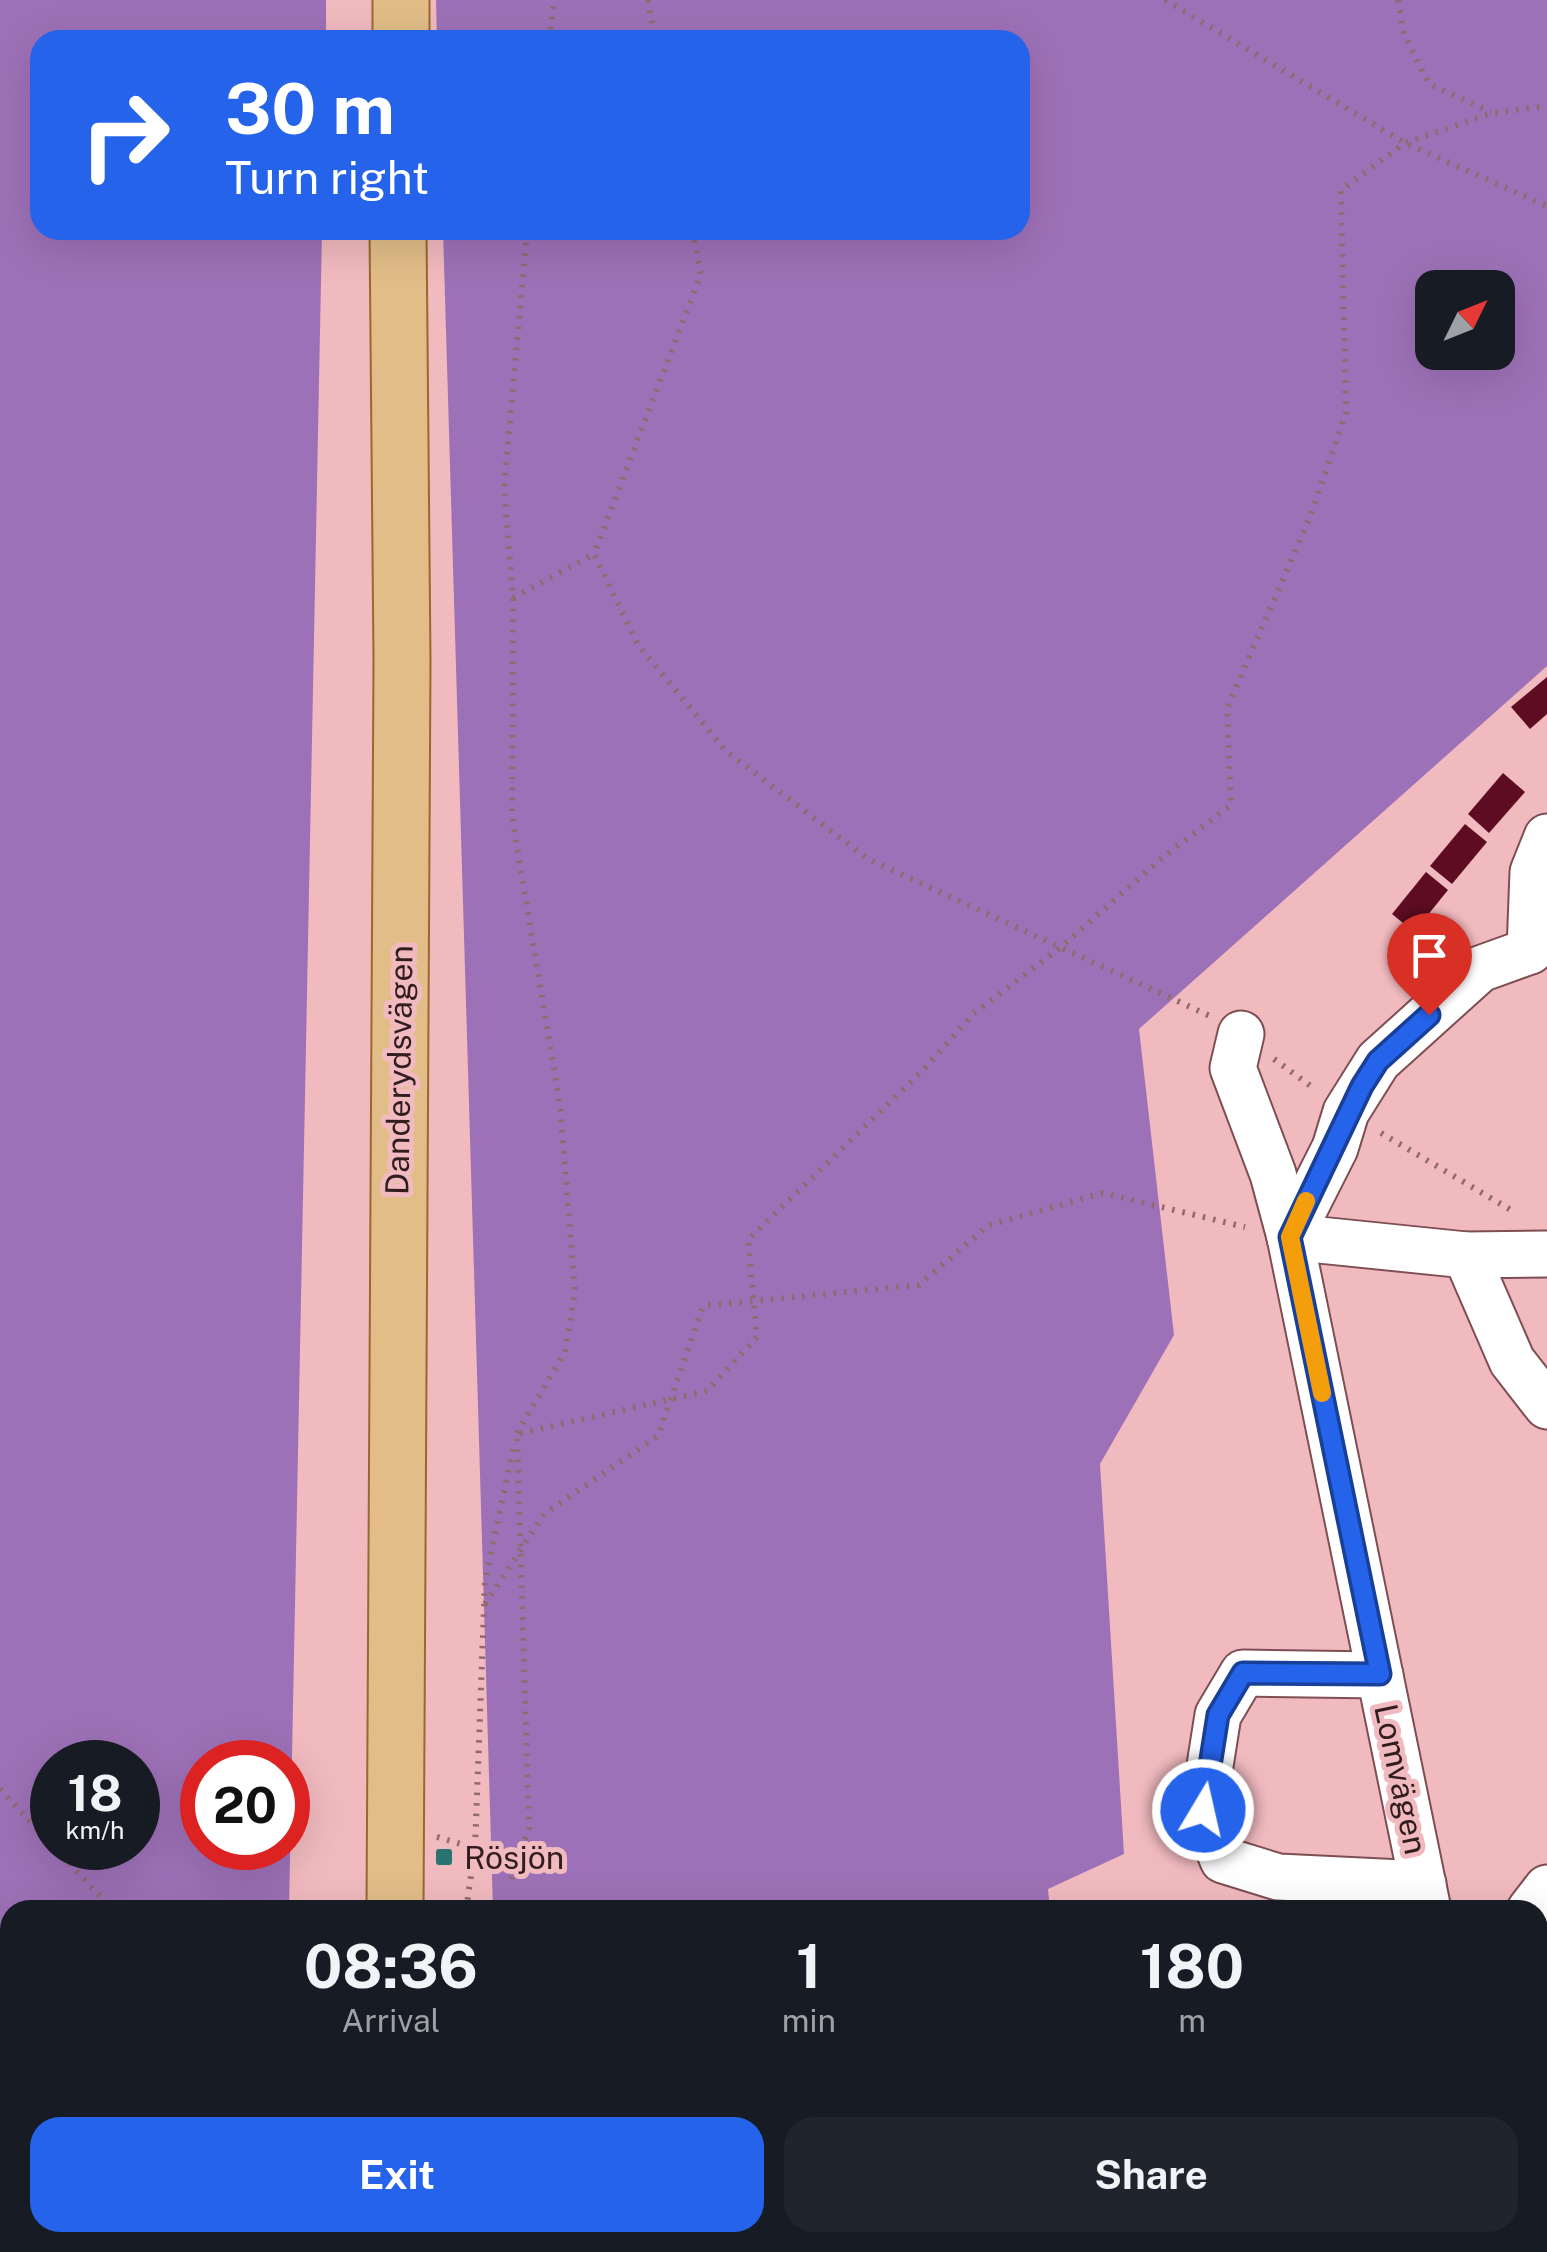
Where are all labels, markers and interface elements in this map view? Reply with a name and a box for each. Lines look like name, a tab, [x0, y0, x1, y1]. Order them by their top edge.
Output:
text: 30 m	[225, 67, 395, 150]
icon: right	[60, 70, 190, 200]
text: Turn right	[225, 151, 429, 204]
north arrow	[1415, 270, 1515, 370]
map controls	[1415, 270, 1515, 370]
pin	[1387, 913, 1472, 1016]
icon: arrive	[1402, 928, 1457, 983]
street label: Danderydsvägen	[378, 945, 420, 1195]
street label: Lomvägen	[1367, 1701, 1435, 1857]
speed limit sign: 20	[180, 1740, 310, 1870]
position arrow	[1151, 1758, 1255, 1862]
text: 18	[68, 1763, 122, 1822]
text: km/h	[66, 1815, 124, 1845]
place label: Rösjön	[464, 1839, 564, 1876]
marker: Rösjön	[433, 1846, 455, 1868]
text: 08:36	[304, 1931, 478, 2002]
text: 1	[796, 1931, 822, 2002]
text: 180	[1140, 1931, 1244, 2002]
text: Arrival	[341, 2002, 440, 2039]
text: min	[782, 2002, 836, 2039]
text: m	[1178, 2002, 1206, 2039]
button: Exit	[30, 2117, 764, 2232]
button: Share	[784, 2117, 1518, 2232]

